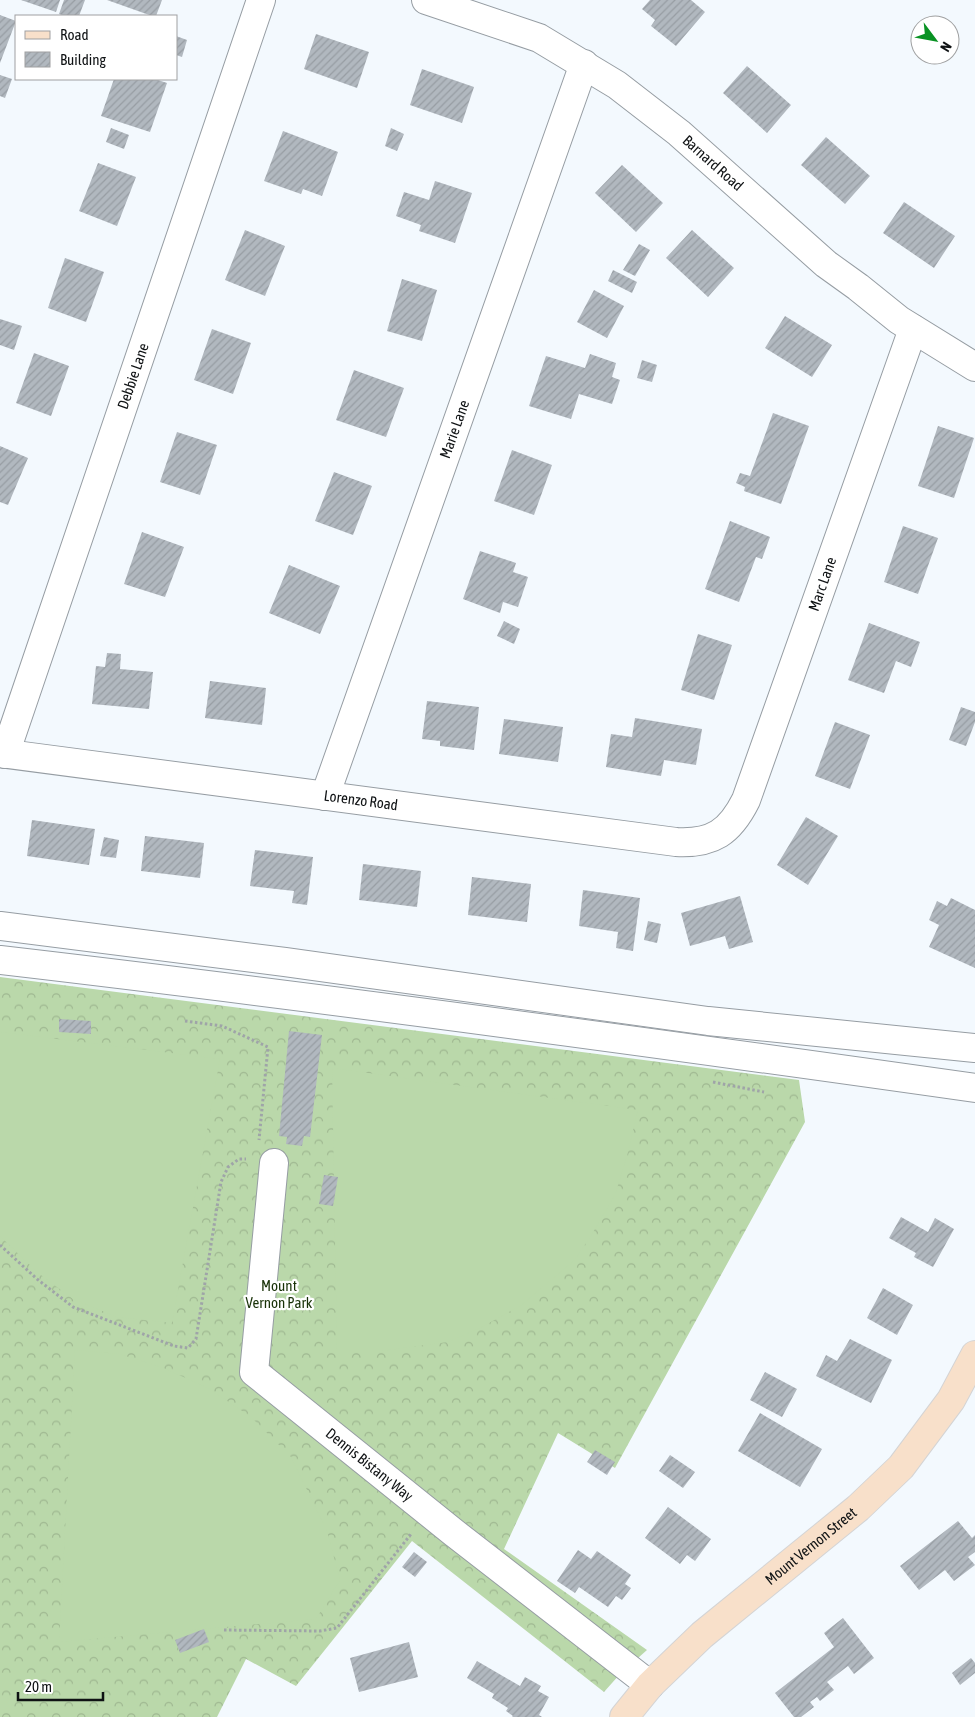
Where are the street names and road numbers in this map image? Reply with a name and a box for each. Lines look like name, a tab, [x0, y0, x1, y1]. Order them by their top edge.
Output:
street label: Barnard Road	[679, 131, 747, 194]
street label: Debbie Lane	[114, 341, 152, 411]
street label: Marie Lane	[436, 397, 472, 461]
street label: Marc Lane	[805, 555, 839, 613]
street label: Lorenzo Road	[323, 787, 399, 813]
street label: Dennis Bistany Way	[323, 1424, 417, 1504]
street label: Mount Vernon Street	[762, 1504, 860, 1588]

